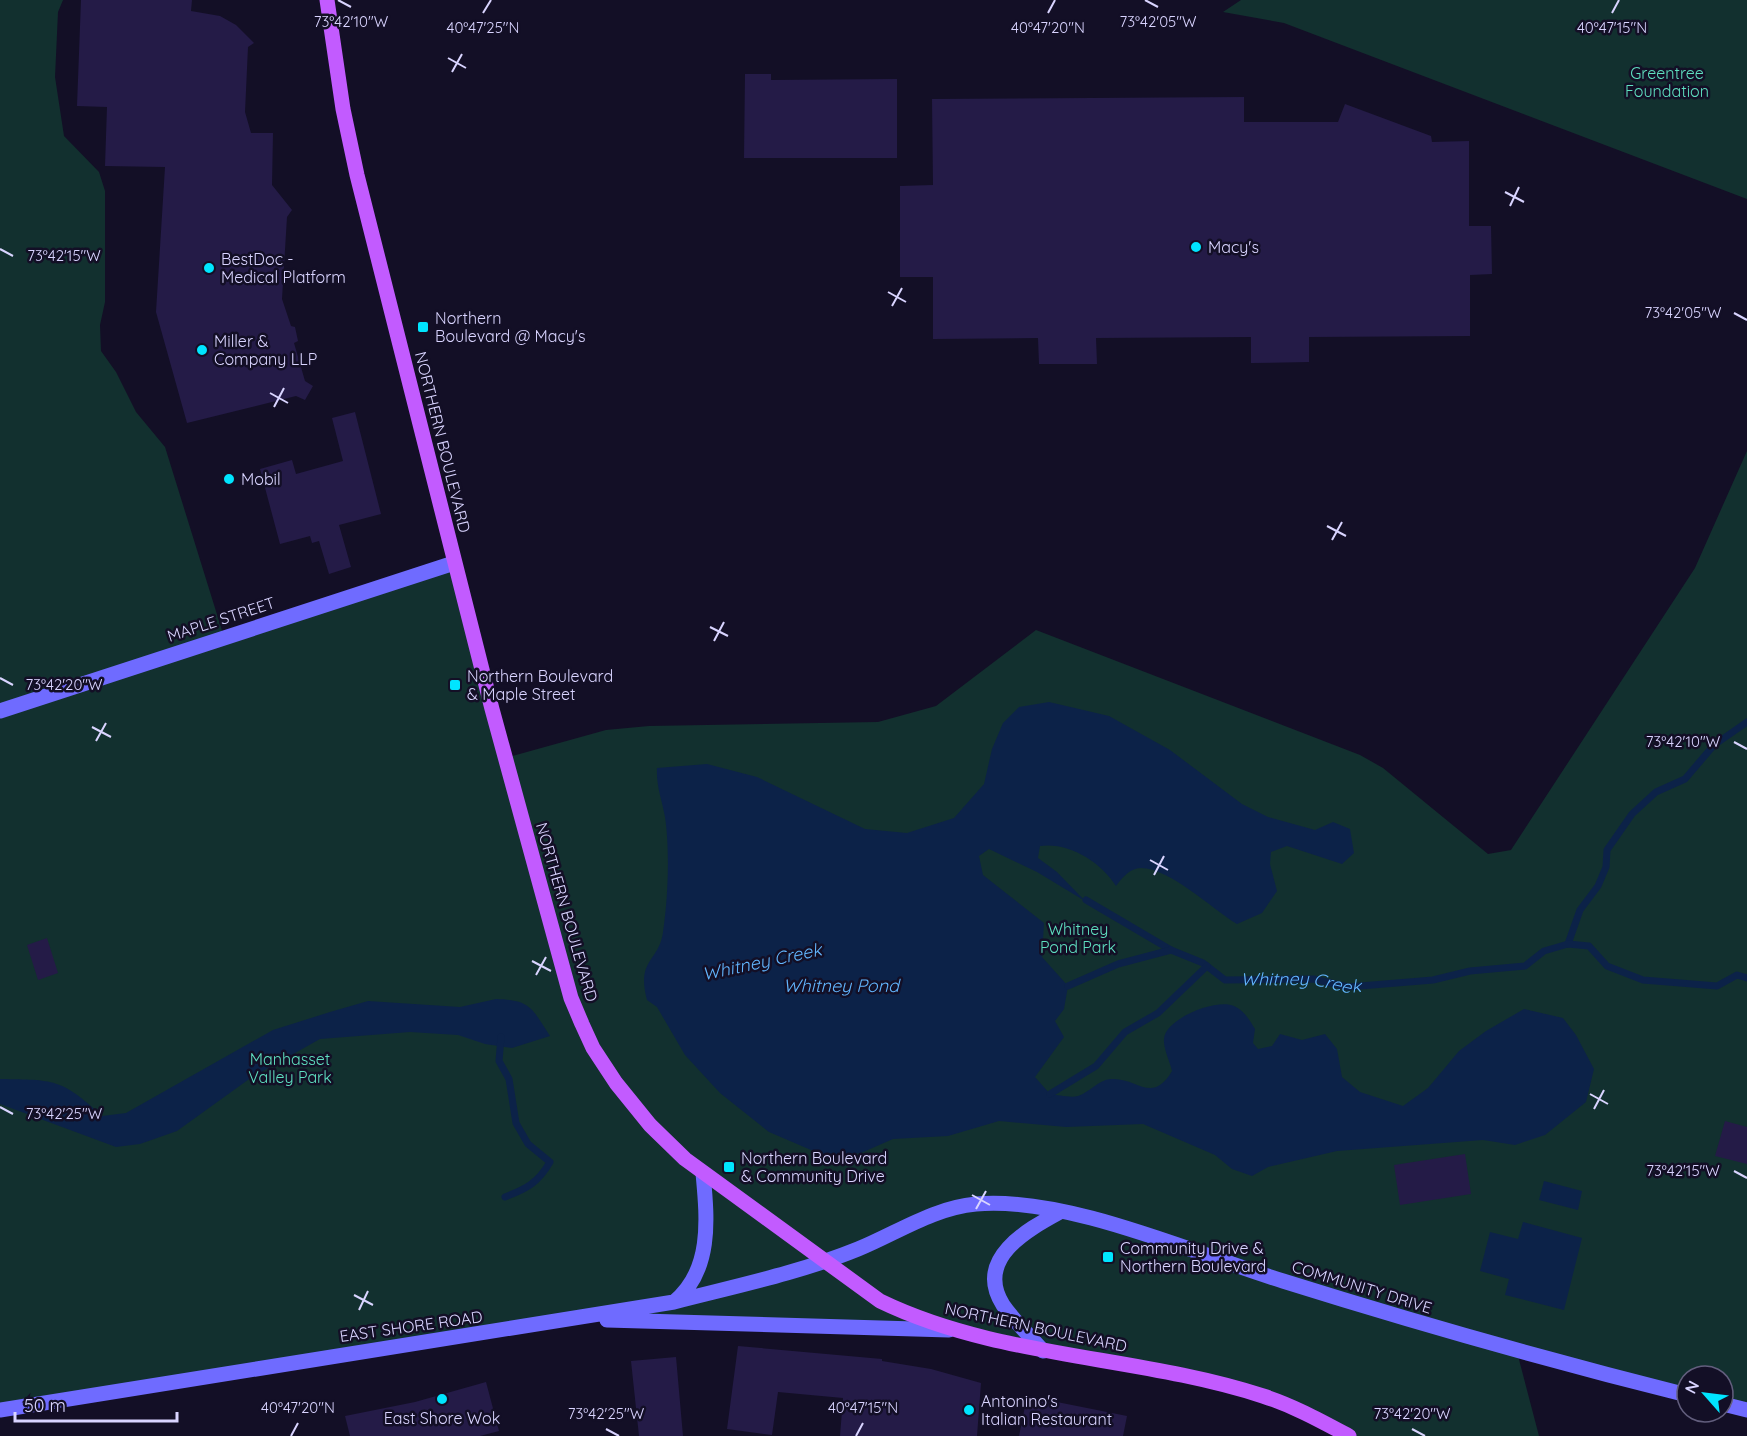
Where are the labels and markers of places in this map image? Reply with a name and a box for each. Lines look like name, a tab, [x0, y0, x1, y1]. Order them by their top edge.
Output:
place label: Macy's	[1208, 237, 1259, 257]
marker: Macy's	[1189, 240, 1203, 254]
place label: BestDoc - Medical Platform	[221, 249, 346, 287]
marker: BestDoc - Medical Platform	[202, 261, 216, 275]
place label: Northern Boulevard @ Macy's	[435, 308, 585, 346]
marker: Northern Boulevard @ Macy's	[416, 320, 430, 334]
place label: Miller & Company LLP	[214, 331, 317, 369]
marker: Miller & Company LLP	[195, 343, 209, 357]
place label: Mobil	[241, 469, 281, 489]
marker: Mobil	[222, 472, 236, 486]
place label: Northern Boulevard & Maple Street	[467, 666, 613, 704]
marker: Northern Boulevard & Maple Street	[448, 678, 462, 692]
place label: Northern Boulevard & Community Drive	[741, 1148, 887, 1186]
marker: Northern Boulevard & Community Drive	[722, 1160, 736, 1174]
place label: Community Drive & Northern Boulevard	[1120, 1238, 1266, 1276]
marker: Community Drive & Northern Boulevard	[1101, 1250, 1115, 1264]
place label: Antonino's Italian Restaurant	[981, 1391, 1112, 1429]
marker: East Shore Wok	[435, 1392, 449, 1406]
marker: Antonino's Italian Restaurant	[962, 1403, 976, 1417]
place label: East Shore Wok	[384, 1408, 500, 1428]

